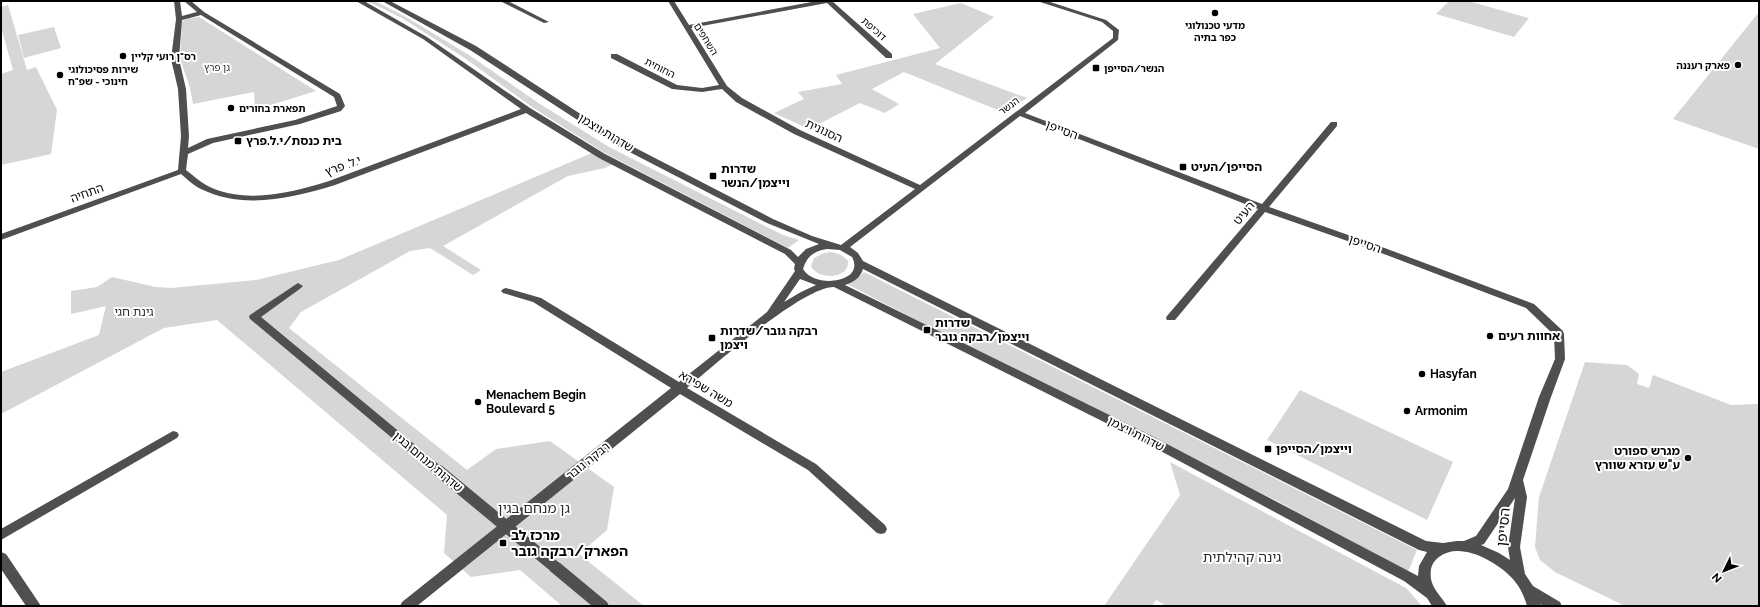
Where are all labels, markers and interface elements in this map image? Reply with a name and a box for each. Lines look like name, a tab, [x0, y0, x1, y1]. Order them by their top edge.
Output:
marker: מדעי טכנולוגי כפר בתיה	[1210, 8, 1220, 18]
street label: דוכיפת	[859, 15, 889, 43]
place label: מדעי טכנולוגי כפר בתיה	[1185, 20, 1245, 43]
street label: השחפים	[692, 21, 720, 57]
marker: רס"ן רועי קליין	[118, 51, 128, 61]
place label: רס"ן רועי קליין	[131, 51, 196, 62]
street label: החוחית	[643, 56, 677, 80]
place label: פארק רעננה	[1676, 60, 1730, 71]
marker: פארק רעננה	[1733, 60, 1743, 70]
park label: גן פרץ	[204, 62, 230, 73]
marker: הנשר/הסייפן	[1091, 63, 1101, 73]
place label: הנשר/הסייפן	[1104, 63, 1164, 74]
place label: שירות פסיכולוגי חינוכי - שפ"ח	[68, 64, 138, 87]
marker: שירות פסיכולוגי חינוכי - שפ"ח	[55, 70, 65, 80]
street label: הנשר	[997, 95, 1021, 117]
marker: תפארת בחורים	[226, 103, 236, 113]
place label: תפארת בחורים	[239, 103, 305, 114]
street label: שדרות ויצמן	[576, 111, 636, 155]
street label: הסנונית	[803, 116, 845, 146]
street label: הסייפן	[1044, 118, 1080, 142]
place label: בית כנסת/י.ל.פרץ	[246, 134, 342, 148]
marker: בית כנסת/י.ל.פרץ	[233, 136, 243, 146]
street label: י.ל. פרץ	[323, 153, 363, 179]
place label: הסייפן/העיט	[1191, 160, 1262, 174]
place label: שדרות וייצמן/הנשר	[721, 162, 790, 190]
marker: הסייפן/העיט	[1178, 162, 1188, 172]
marker: שדרות וייצמן/הנשר	[708, 171, 718, 181]
street label: התחיה	[68, 181, 106, 205]
street label: העיט	[1230, 199, 1258, 227]
street label: הסייפן	[1347, 232, 1383, 256]
park label: גינת חגי	[114, 305, 154, 319]
place label: שדרות וייצמן/רבקה גובר	[935, 316, 1029, 344]
place label: רבקה גובר/שדרות ויצמן	[720, 324, 818, 352]
marker: שדרות וייצמן/רבקה גובר	[922, 325, 932, 335]
place label: אחוות רעים	[1498, 329, 1560, 343]
marker: אחוות רעים	[1485, 331, 1495, 341]
marker: רבקה גובר/שדרות ויצמן	[707, 333, 717, 343]
street label: משה שפירא	[677, 367, 736, 411]
place label: Hasyfan	[1430, 367, 1477, 381]
marker: Hasyfan	[1417, 369, 1427, 379]
place label: Menachem Begin Boulevard 5	[486, 388, 586, 416]
marker: Menachem Begin Boulevard 5	[473, 397, 483, 407]
place label: Armonim	[1415, 404, 1468, 418]
marker: Armonim	[1402, 406, 1412, 416]
street label: שדרות ויצמן	[1105, 414, 1167, 454]
street label: שדרות מנחם בגין	[391, 429, 465, 495]
street label: רבקה גובר	[564, 439, 612, 483]
place label: וייצמן/הסייפן	[1276, 442, 1352, 456]
marker: וייצמן/הסייפן	[1263, 444, 1273, 454]
place label: מגרש ספורט ע"ש עזרא שוורץ	[1595, 444, 1681, 472]
marker: מגרש ספורט ע"ש עזרא שוורץ	[1683, 453, 1693, 463]
park label: גן מנחם בגין	[498, 500, 570, 516]
street label: הסייפן	[1493, 507, 1513, 547]
place label: מרכז לב הפארק/רבקה גובר	[511, 527, 628, 559]
marker: מרכז לב הפארק/רבקה גובר	[498, 538, 508, 548]
park label: גינה קהילתית	[1203, 549, 1281, 565]
north arrow	[1704, 551, 1744, 591]
text: N	[1709, 570, 1725, 585]

